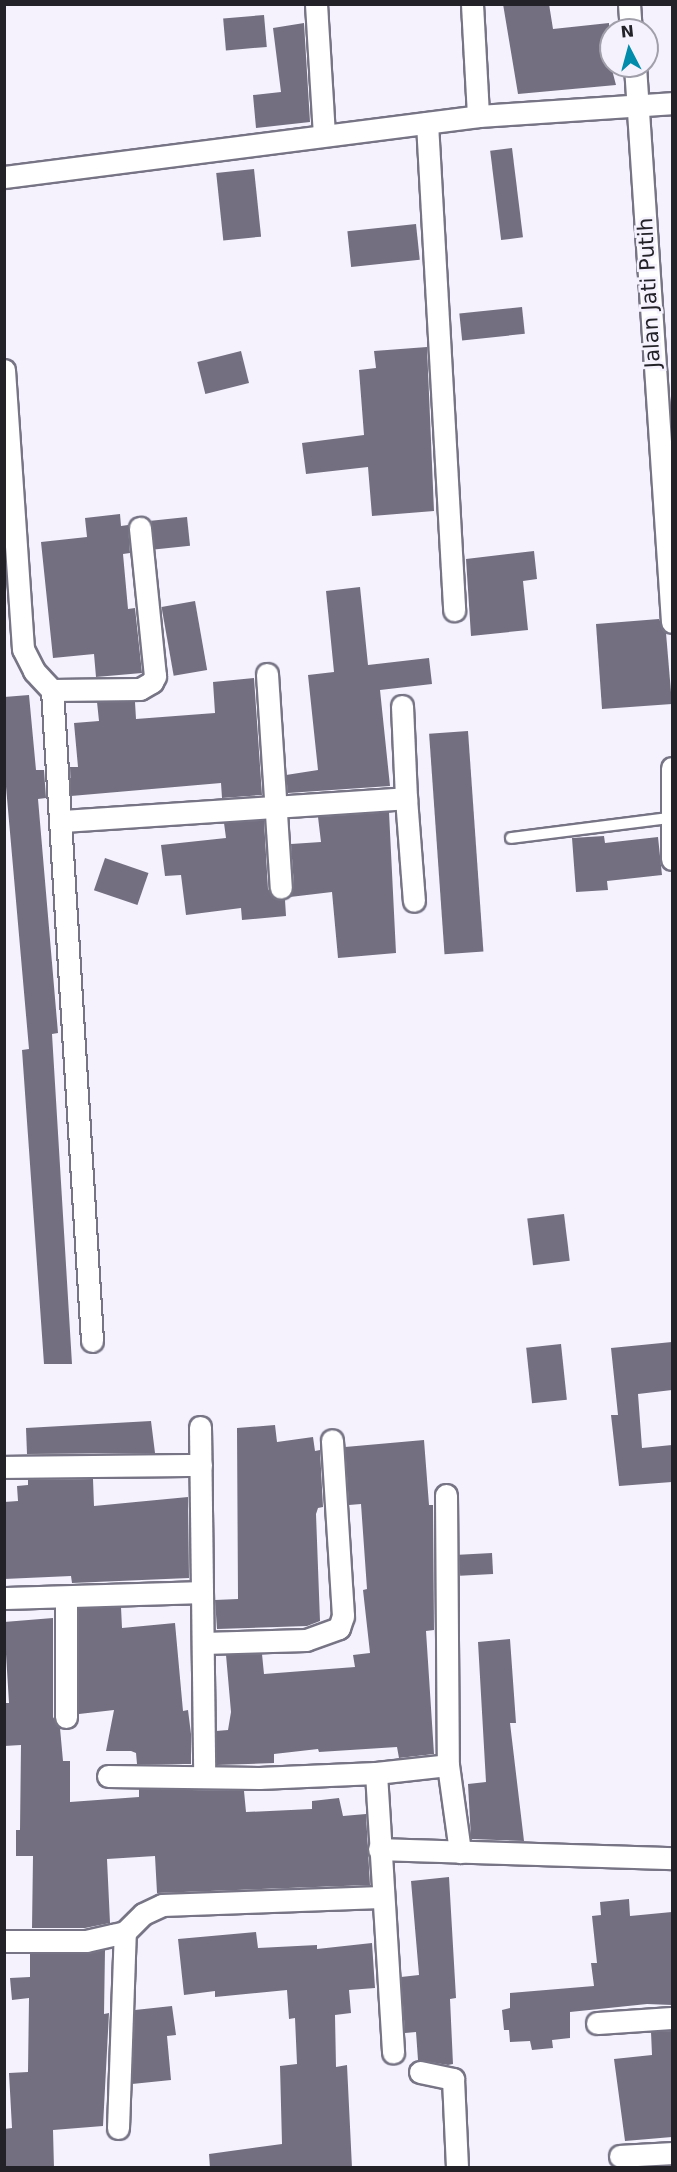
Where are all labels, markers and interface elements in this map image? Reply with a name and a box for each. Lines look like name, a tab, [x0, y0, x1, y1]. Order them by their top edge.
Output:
north arrow	[599, 18, 659, 78]
text: N	[620, 21, 635, 42]
street label: Jalan Jati Putih	[632, 217, 666, 369]

